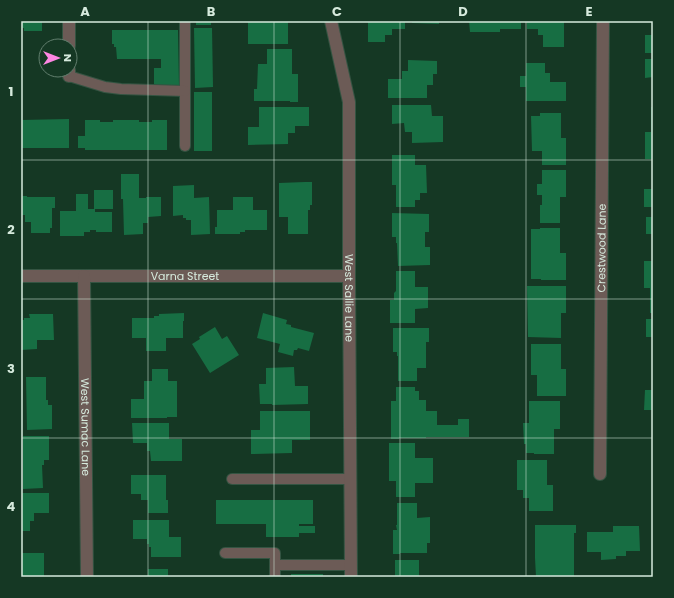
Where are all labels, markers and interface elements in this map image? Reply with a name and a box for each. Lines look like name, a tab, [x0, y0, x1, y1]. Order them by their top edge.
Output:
text: A	[80, 2, 90, 21]
text: B	[207, 2, 216, 21]
text: C	[332, 2, 342, 21]
text: D	[458, 2, 468, 21]
text: E	[585, 2, 593, 21]
north arrow	[38, 38, 78, 78]
text: N	[60, 54, 76, 62]
text: 1	[9, 82, 13, 101]
street label: Crestwood Lane	[593, 203, 610, 292]
text: 2	[7, 220, 15, 239]
street label: West Sallie Lane	[341, 254, 357, 342]
street label: Varna Street	[151, 268, 219, 284]
text: 3	[7, 359, 15, 378]
street label: West Sumac Lane	[77, 378, 94, 476]
text: 4	[7, 497, 16, 516]

